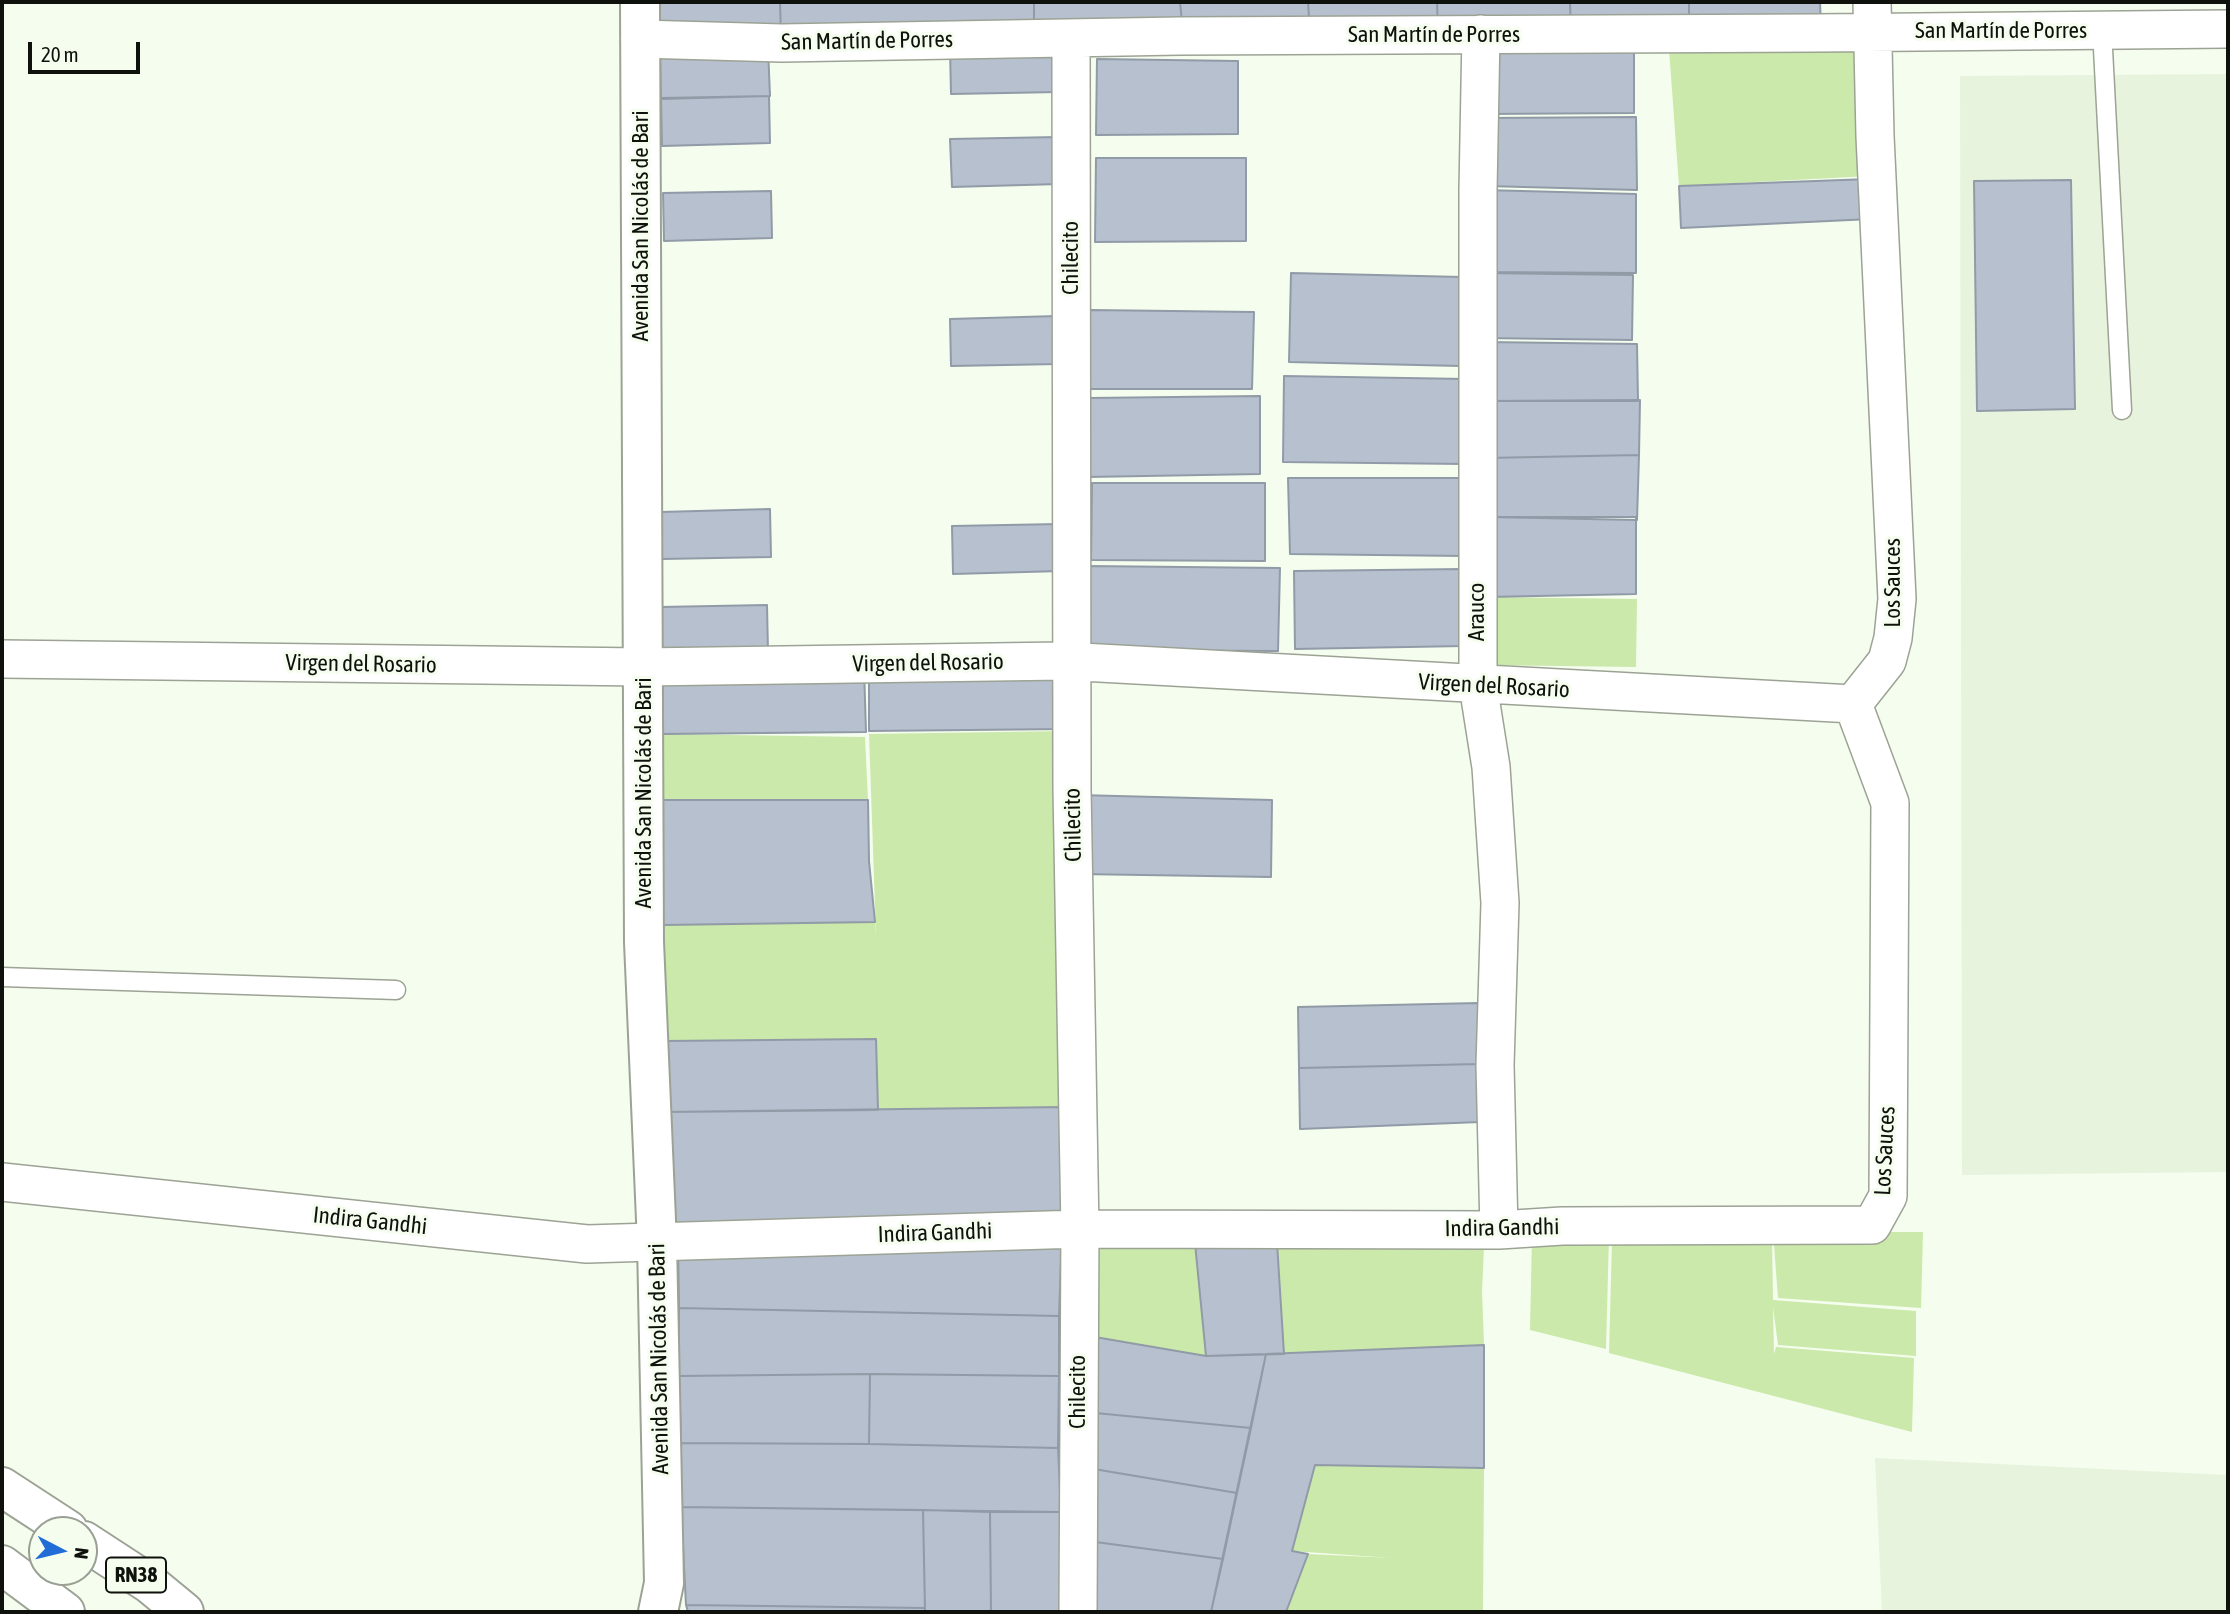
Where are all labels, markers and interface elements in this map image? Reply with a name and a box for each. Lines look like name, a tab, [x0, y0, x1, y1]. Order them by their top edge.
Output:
street label: San Martín de Porres	[1915, 17, 2087, 45]
street label: San Martín de Porres	[1348, 21, 1520, 49]
street label: San Martín de Porres	[781, 26, 953, 56]
scale bar	[32, 28, 144, 72]
text: 20 m	[41, 42, 79, 66]
street label: Avenida San Nicolás de Bari	[627, 110, 655, 342]
street label: Chilecito	[1057, 221, 1085, 295]
street label: Los Sauces	[1879, 538, 1907, 628]
street label: Arauco	[1463, 583, 1491, 641]
street label: Virgen del Rosario	[852, 648, 1004, 678]
street label: Virgen del Rosario	[285, 649, 437, 679]
street label: Virgen del Rosario	[1418, 668, 1570, 704]
street label: Avenida San Nicolás de Bari	[630, 677, 658, 909]
street label: Chilecito	[1059, 788, 1087, 862]
street label: Los Sauces	[1869, 1106, 1901, 1196]
street label: Indira Gandhi	[311, 1201, 429, 1241]
street label: Indira Gandhi	[1444, 1213, 1560, 1243]
street label: Indira Gandhi	[877, 1217, 993, 1249]
street label: Avenida San Nicolás de Bari	[643, 1243, 675, 1475]
street label: Chilecito	[1064, 1355, 1092, 1429]
north arrow	[28, 1516, 98, 1586]
text: N	[70, 1546, 93, 1560]
road number: RN38	[106, 1558, 166, 1592]

